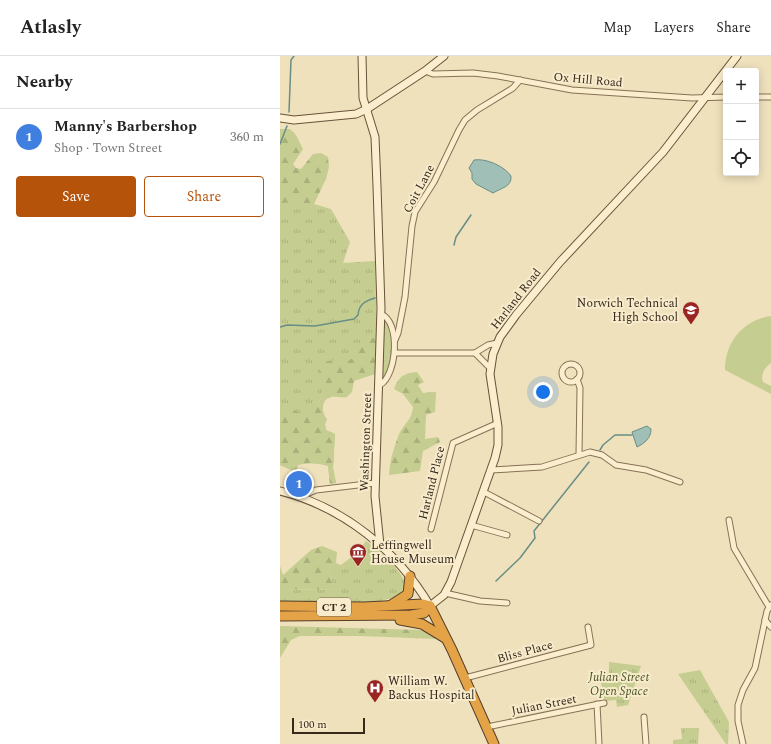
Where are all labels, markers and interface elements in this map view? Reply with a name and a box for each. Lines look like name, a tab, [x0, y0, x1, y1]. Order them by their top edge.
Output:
text: Atlasly	[20, 13, 81, 42]
text: Map	[603, 17, 632, 38]
text: Layers	[654, 17, 694, 38]
text: Share	[716, 17, 751, 38]
street label: Ox Hill Road	[553, 68, 624, 93]
map controls	[723, 68, 759, 176]
button: +	[723, 68, 759, 104]
text: Nearby	[16, 69, 72, 95]
button: −	[723, 104, 759, 140]
text: Manny's Barbershop	[54, 115, 197, 138]
text: 1	[25, 127, 33, 147]
text: 360 m	[230, 127, 264, 147]
text: Shop · Town Street	[54, 138, 162, 158]
button: locate	[723, 140, 759, 176]
street label: Coit Lane	[398, 161, 440, 217]
button: Save	[16, 176, 136, 217]
button: Share	[144, 176, 264, 217]
street label: Harland Road	[486, 264, 546, 334]
place label: Norwich Technical High School	[577, 294, 678, 327]
school or university icon: Norwich Technical High School	[681, 300, 701, 325]
your location	[533, 382, 553, 402]
street label: Washington Street	[355, 392, 377, 492]
street label: Harland Place	[414, 444, 450, 522]
pin: 1	[286, 469, 312, 499]
place label: Leffingwell House Museum	[371, 536, 454, 569]
museum icon: Leffingwell House Museum	[348, 542, 368, 567]
road number: CT 2	[317, 598, 351, 616]
street label: Bliss Place	[495, 635, 555, 669]
park label: Julian Street Open Space	[588, 668, 649, 701]
place label: William W. Backus Hospital	[388, 672, 475, 705]
hospital icon: William W. Backus Hospital	[365, 678, 385, 703]
street label: Julian Street	[510, 689, 578, 721]
scale bar	[292, 716, 365, 735]
text: 100 m	[298, 716, 327, 733]

